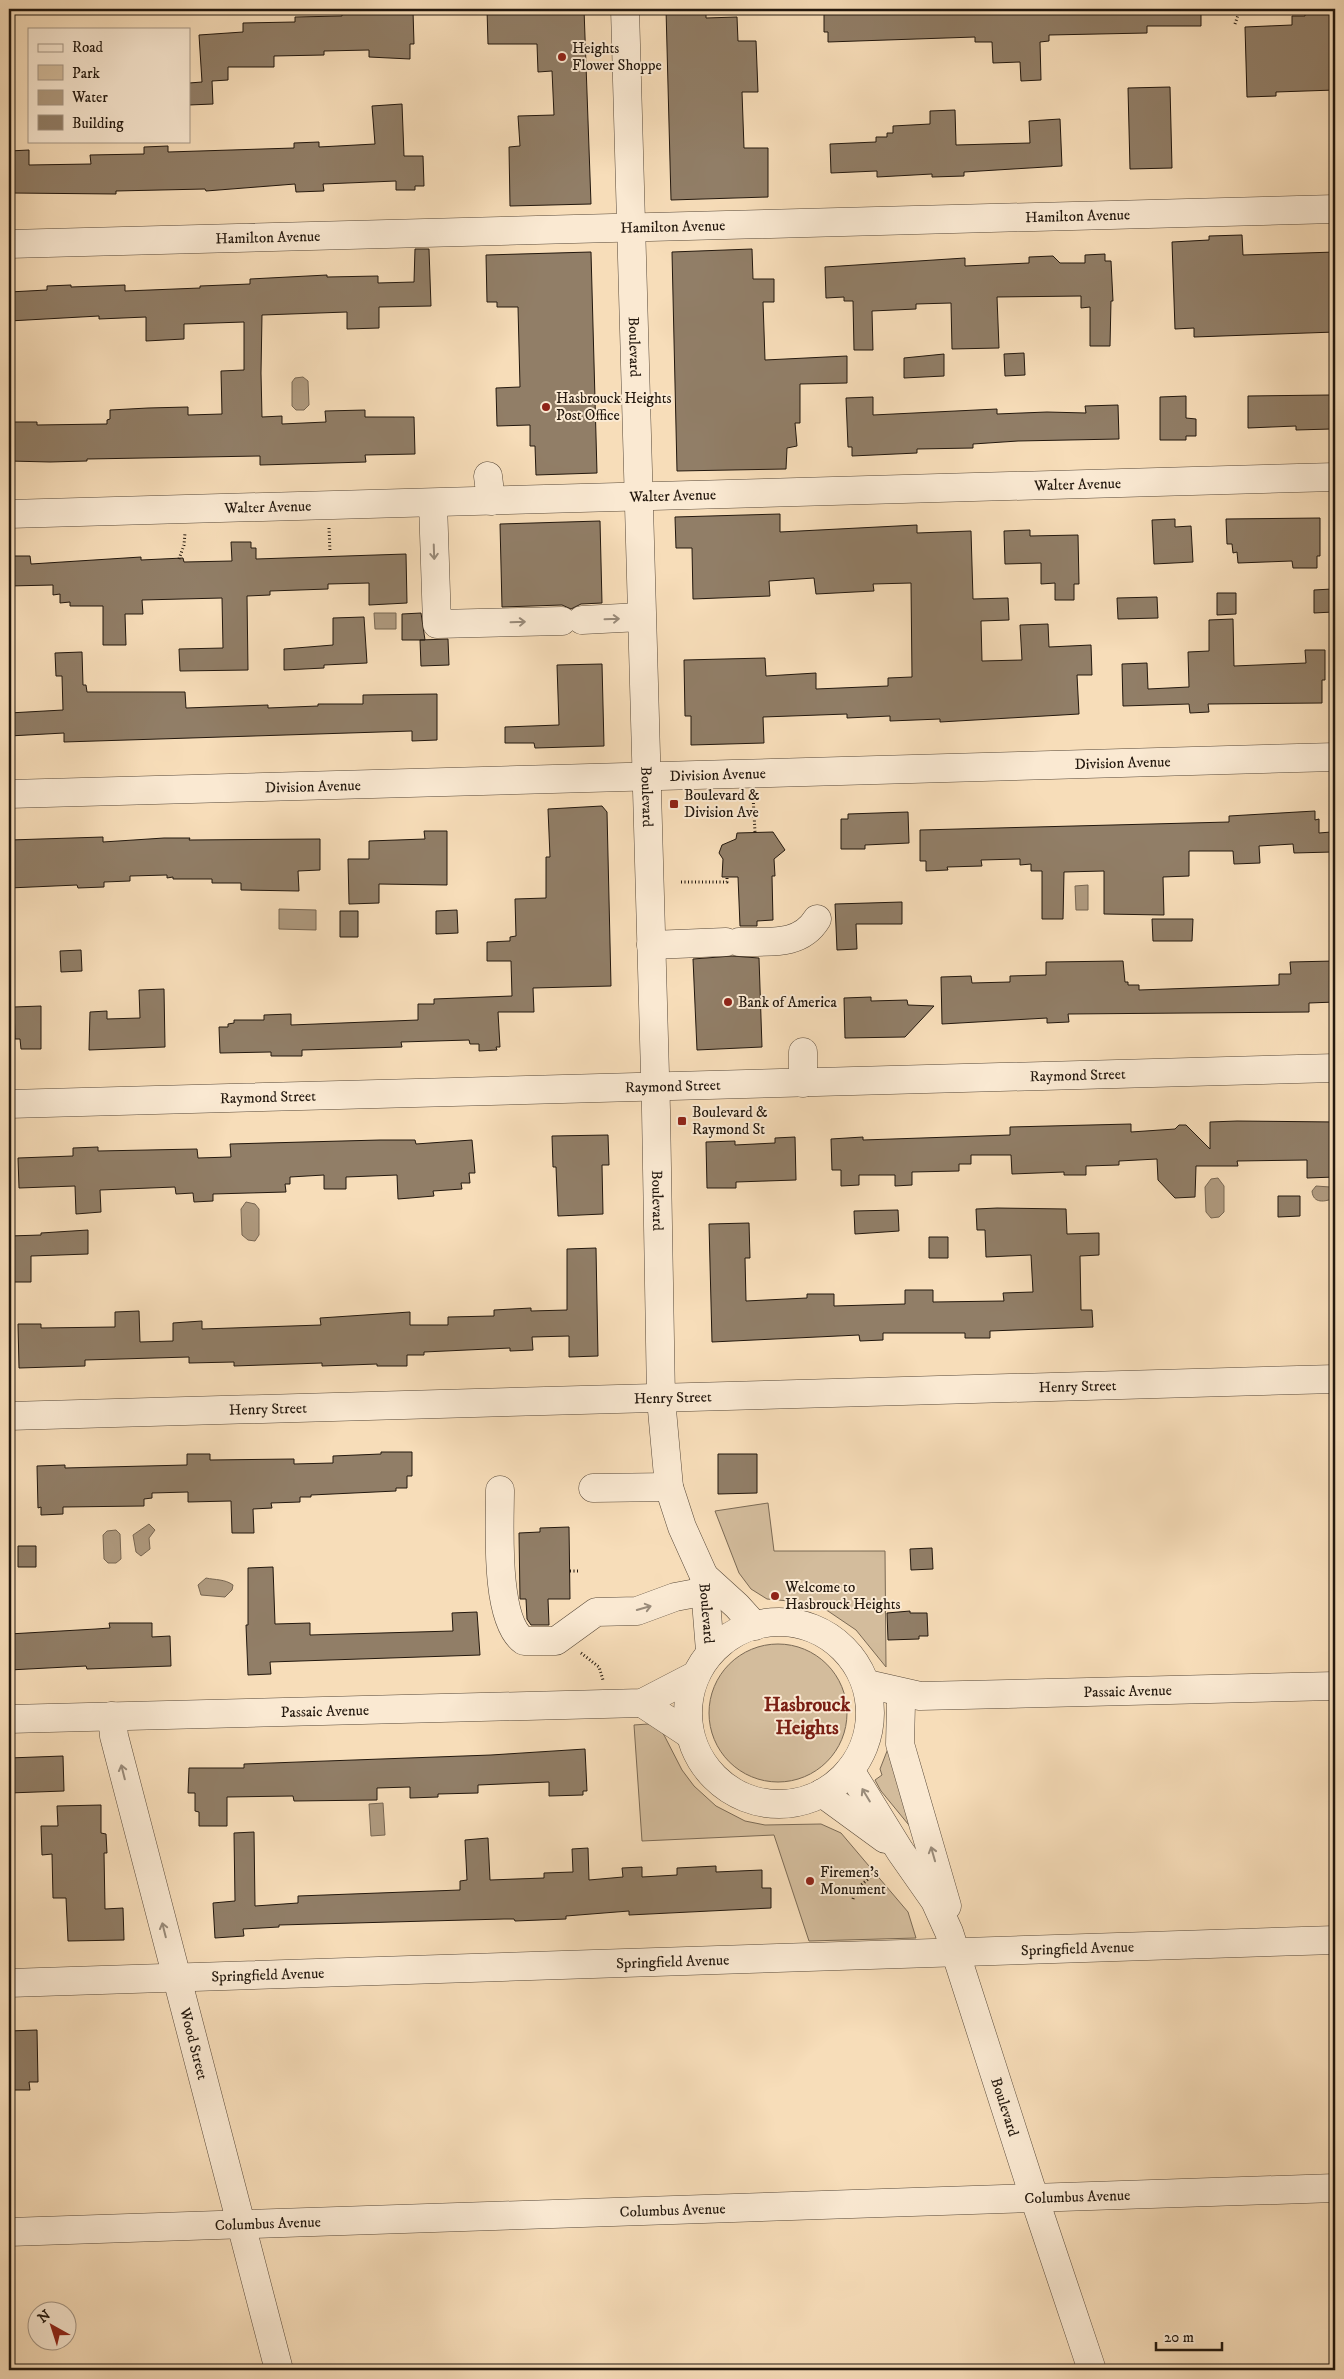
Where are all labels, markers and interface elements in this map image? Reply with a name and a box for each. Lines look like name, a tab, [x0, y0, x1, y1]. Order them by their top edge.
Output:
legend	[28, 28, 190, 142]
text: Road	[72, 38, 104, 57]
place label: Heights Flower Shoppe	[572, 39, 662, 75]
marker: Heights Flower Shoppe	[556, 51, 568, 63]
text: Park	[72, 64, 101, 83]
text: Water	[71, 88, 108, 107]
text: Building	[72, 114, 124, 133]
street label: Hamilton Avenue	[1025, 205, 1130, 227]
street label: Hamilton Avenue	[620, 216, 726, 237]
street label: Hamilton Avenue	[215, 226, 321, 248]
street label: Boulevard	[624, 316, 645, 378]
place label: Hasbrouck Heights Post Office	[556, 389, 672, 425]
marker: Hasbrouck Heights Post Office	[540, 401, 552, 413]
street label: Walter Avenue	[1033, 473, 1121, 495]
street label: Walter Avenue	[628, 485, 716, 506]
street label: Walter Avenue	[223, 496, 312, 518]
one-way arrow	[430, 544, 439, 560]
one-way arrow	[604, 614, 620, 623]
one-way arrow	[510, 617, 526, 627]
street label: Division Avenue	[1074, 752, 1171, 773]
street label: Division Avenue	[669, 764, 766, 785]
street label: Boulevard	[637, 766, 658, 828]
street label: Division Avenue	[265, 775, 361, 797]
place label: Boulevard & Division Ave	[684, 786, 760, 822]
marker: Boulevard & Division Ave	[668, 798, 680, 810]
place label: Bank of America	[738, 993, 837, 1012]
marker: Bank of America	[722, 996, 734, 1008]
street label: Raymond Street	[1029, 1064, 1126, 1086]
street label: Raymond Street	[625, 1075, 721, 1097]
street label: Raymond Street	[220, 1086, 316, 1108]
place label: Boulevard & Raymond St	[692, 1103, 768, 1139]
marker: Boulevard & Raymond St	[676, 1115, 688, 1127]
street label: Boulevard	[648, 1170, 668, 1232]
street label: Henry Street	[1038, 1376, 1117, 1397]
street label: Henry Street	[634, 1387, 712, 1408]
street label: Henry Street	[229, 1398, 307, 1419]
place label: Welcome to Hasbrouck Heights	[784, 1578, 901, 1614]
street label: Boulevard	[695, 1582, 719, 1645]
marker: Welcome to Hasbrouck Heights	[769, 1590, 781, 1602]
one-way arrow	[636, 1603, 652, 1613]
street label: Passaic Avenue	[1083, 1680, 1172, 1702]
district label: Hasbrouck Heights	[764, 1693, 851, 1741]
street label: Passaic Avenue	[280, 1700, 369, 1722]
one-way arrow	[118, 1765, 128, 1781]
one-way arrow	[860, 1789, 870, 1803]
one-way arrow	[927, 1846, 937, 1862]
place label: Firemen's Monument	[820, 1863, 886, 1899]
marker: Firemen's Monument	[804, 1875, 816, 1887]
one-way arrow	[158, 1922, 168, 1938]
street label: Springfield Avenue	[1021, 1937, 1134, 1960]
street label: Springfield Avenue	[616, 1950, 730, 1973]
street label: Springfield Avenue	[211, 1963, 325, 1986]
street label: Wood Street	[175, 2005, 213, 2082]
street label: Boulevard	[987, 2075, 1024, 2139]
street label: Columbus Avenue	[1024, 2185, 1131, 2208]
street label: Columbus Avenue	[619, 2199, 726, 2221]
street label: Columbus Avenue	[215, 2212, 321, 2235]
north arrow	[28, 2302, 78, 2352]
text: N	[34, 2306, 55, 2327]
scale bar	[1156, 2319, 1223, 2351]
text: 20 m	[1164, 2328, 1194, 2347]

